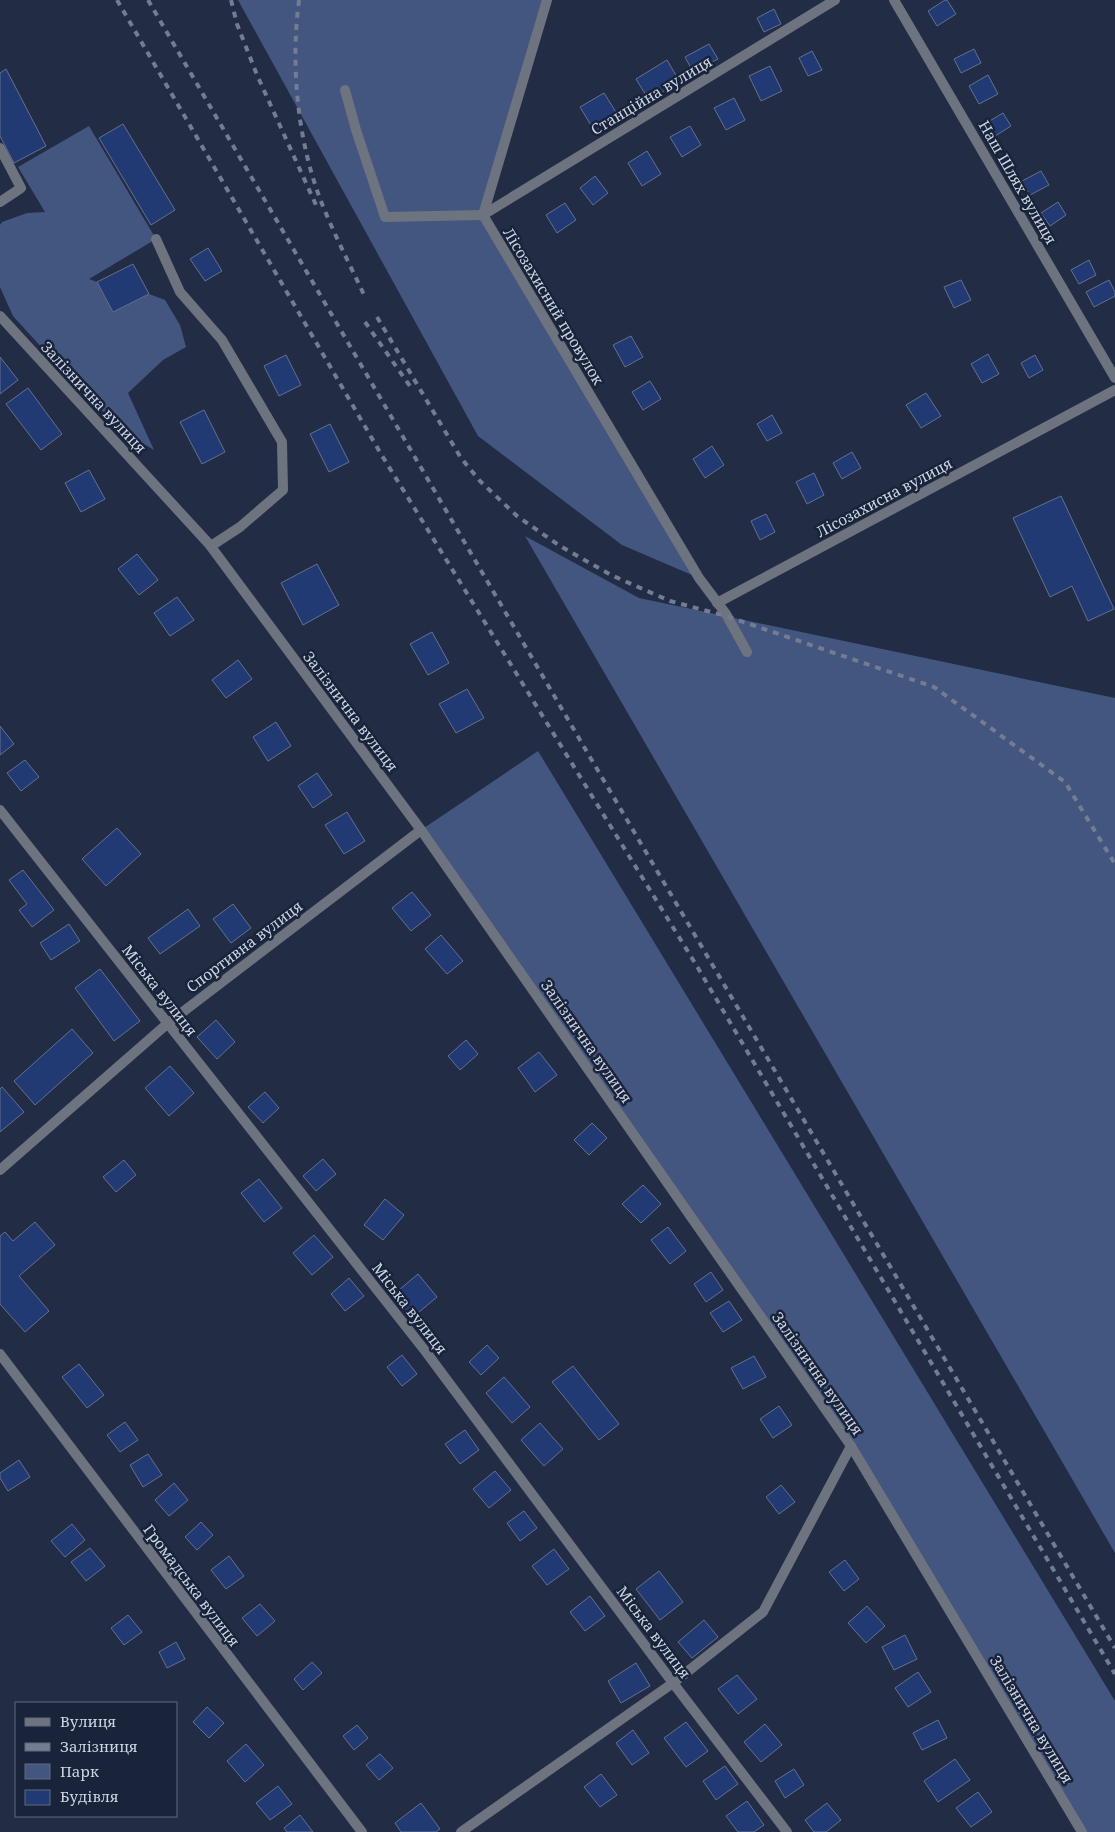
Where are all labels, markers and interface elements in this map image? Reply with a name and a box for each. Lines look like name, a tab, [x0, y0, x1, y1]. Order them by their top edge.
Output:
street label: Станційна вулиця	[587, 51, 715, 139]
street label: Наш Шлях вулиця	[974, 117, 1062, 247]
street label: Лісозахисний провулок	[499, 224, 609, 388]
street label: Залізнична вулиця	[37, 337, 151, 457]
street label: Лісозахисна вулиця	[813, 453, 955, 541]
street label: Залізнична вулиця	[299, 647, 403, 775]
street label: Спортивна вулиця	[182, 896, 306, 996]
street label: Міська вулиця	[118, 940, 202, 1040]
street label: Залізнична вулиця	[537, 976, 637, 1106]
street label: Міська вулиця	[368, 1258, 452, 1358]
street label: Залізнична вулиця	[768, 1308, 868, 1438]
street label: Громадська вулиця	[139, 1520, 245, 1650]
street label: Міська вулиця	[613, 1582, 695, 1682]
street label: Залізнична вулиця	[986, 1651, 1078, 1787]
legend	[15, 1702, 178, 1817]
text: Вулиця	[60, 1711, 116, 1731]
text: Залізниця	[60, 1736, 138, 1756]
text: Парк	[60, 1761, 99, 1781]
text: Будівля	[60, 1786, 118, 1806]

